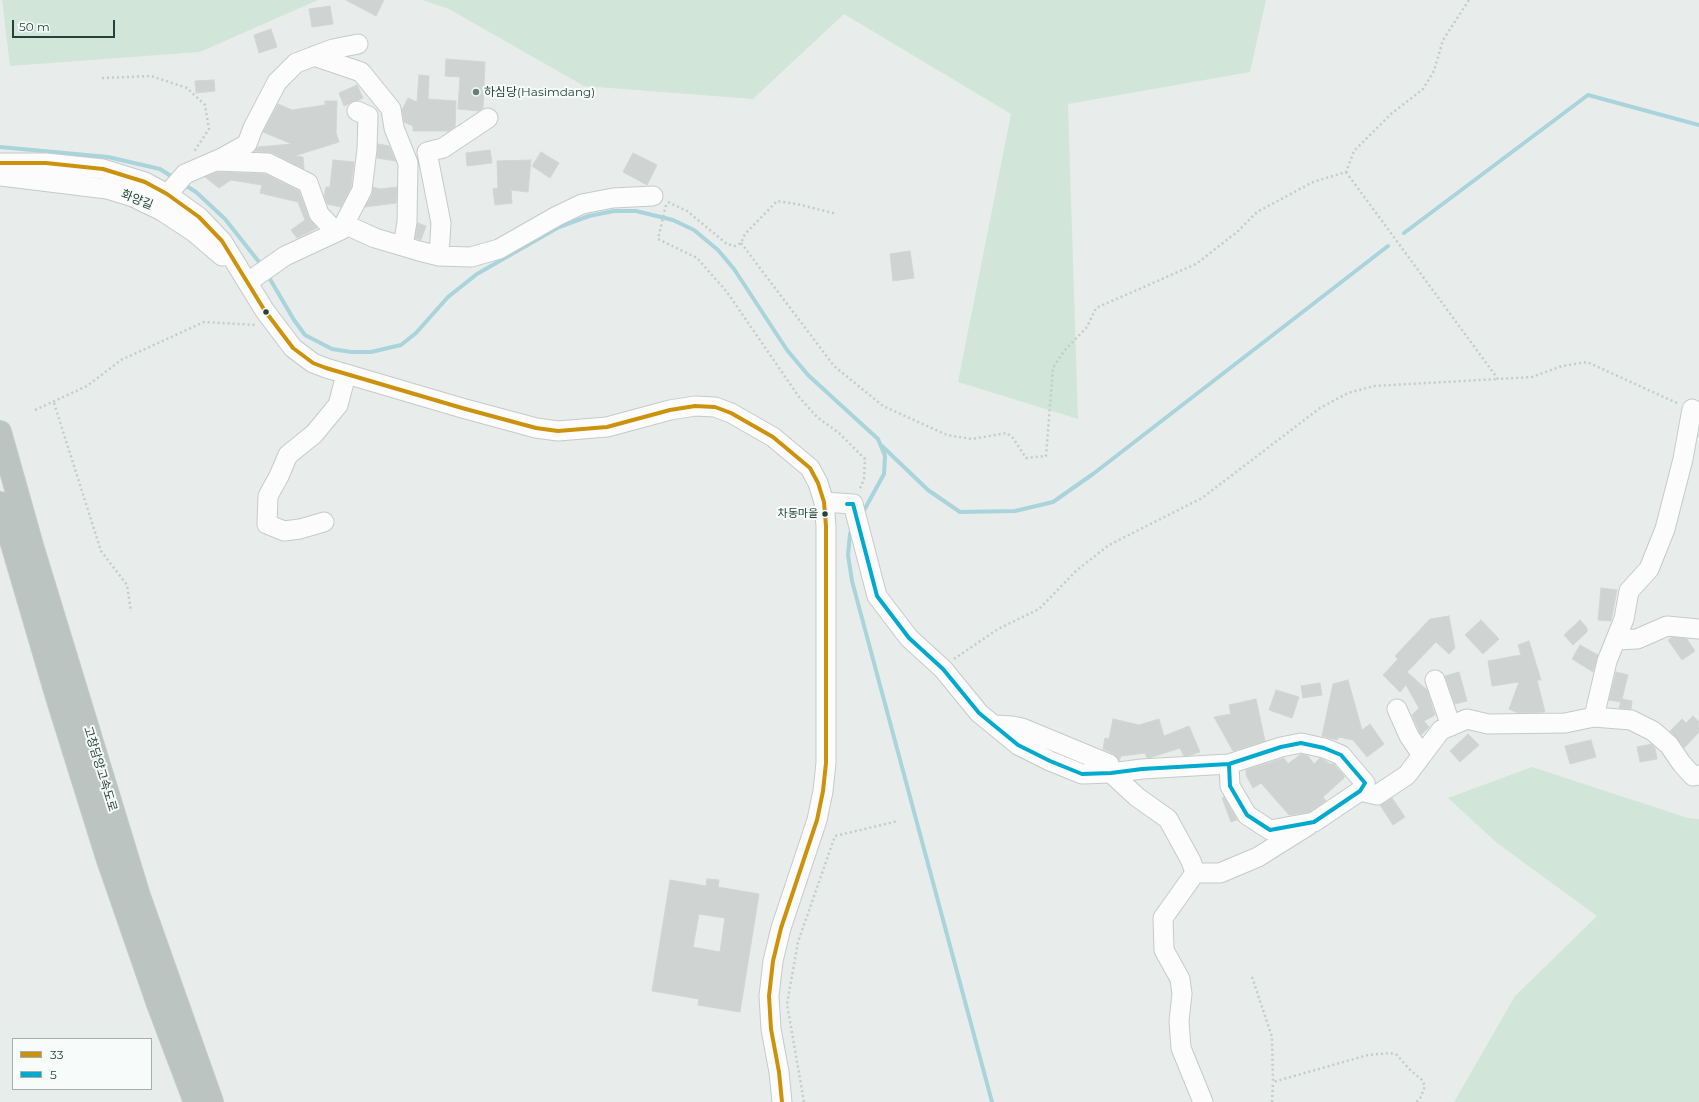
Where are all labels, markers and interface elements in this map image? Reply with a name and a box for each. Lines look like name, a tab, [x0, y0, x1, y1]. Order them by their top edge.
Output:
scale bar	[14, 12, 117, 38]
text: 50 m	[19, 19, 50, 34]
place label: 하심당(Hasimdang)	[484, 85, 595, 99]
marker: 하심당(Hasimdang)	[471, 87, 481, 97]
street label: 화양길	[119, 187, 155, 213]
unlabelled marker	[261, 307, 271, 317]
place label: 차동마을	[778, 507, 818, 521]
marker: 차동마을	[820, 509, 830, 519]
street label: 고창담양고속도로	[80, 725, 120, 813]
legend	[12, 1038, 152, 1090]
text: 33	[50, 1047, 63, 1062]
text: 5	[50, 1067, 57, 1082]

